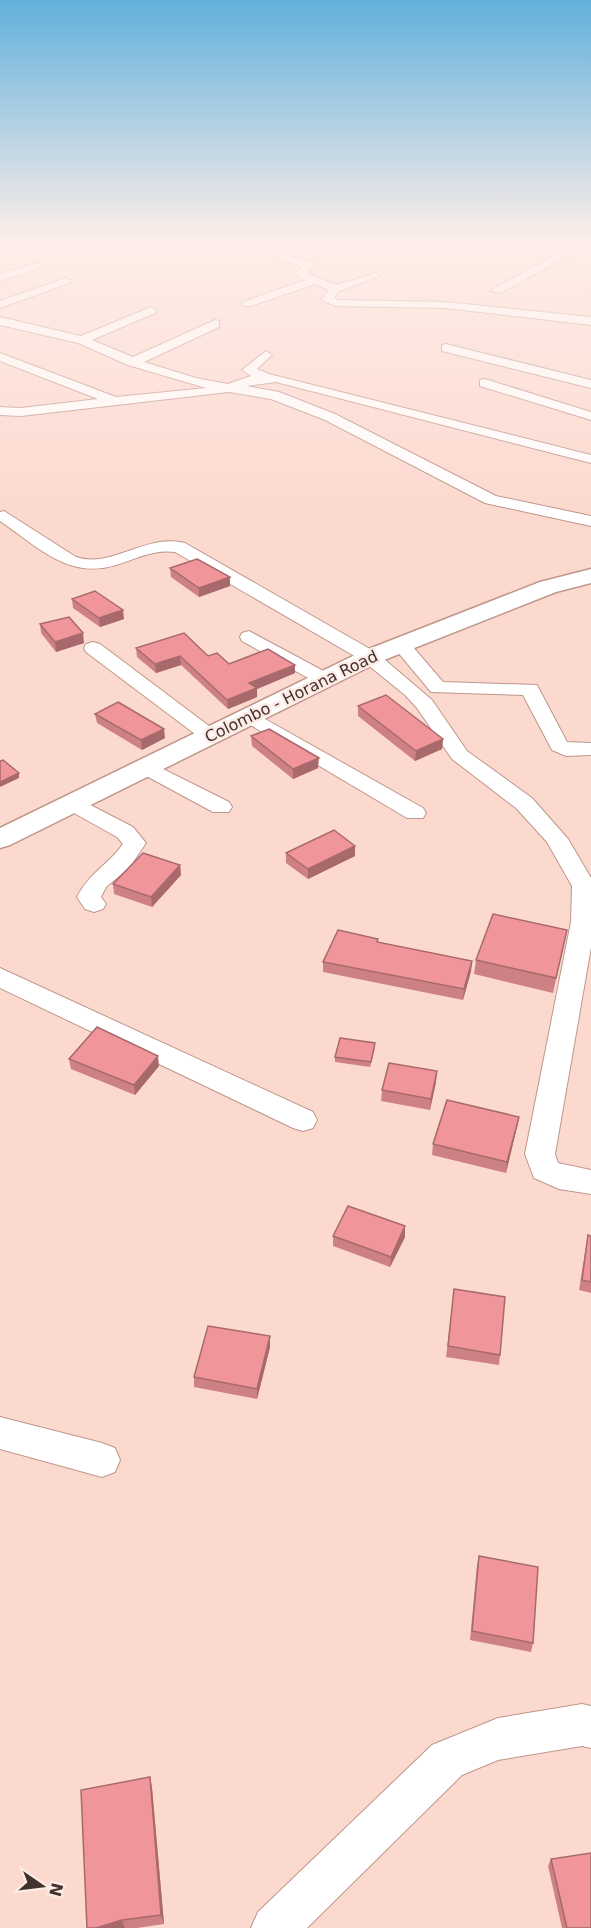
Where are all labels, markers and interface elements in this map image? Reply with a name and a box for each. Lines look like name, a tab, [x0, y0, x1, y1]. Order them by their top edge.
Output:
street label: Colombo - Horana Road	[202, 646, 381, 747]
north arrow	[12, 1856, 72, 1916]
text: N	[45, 1881, 67, 1898]

